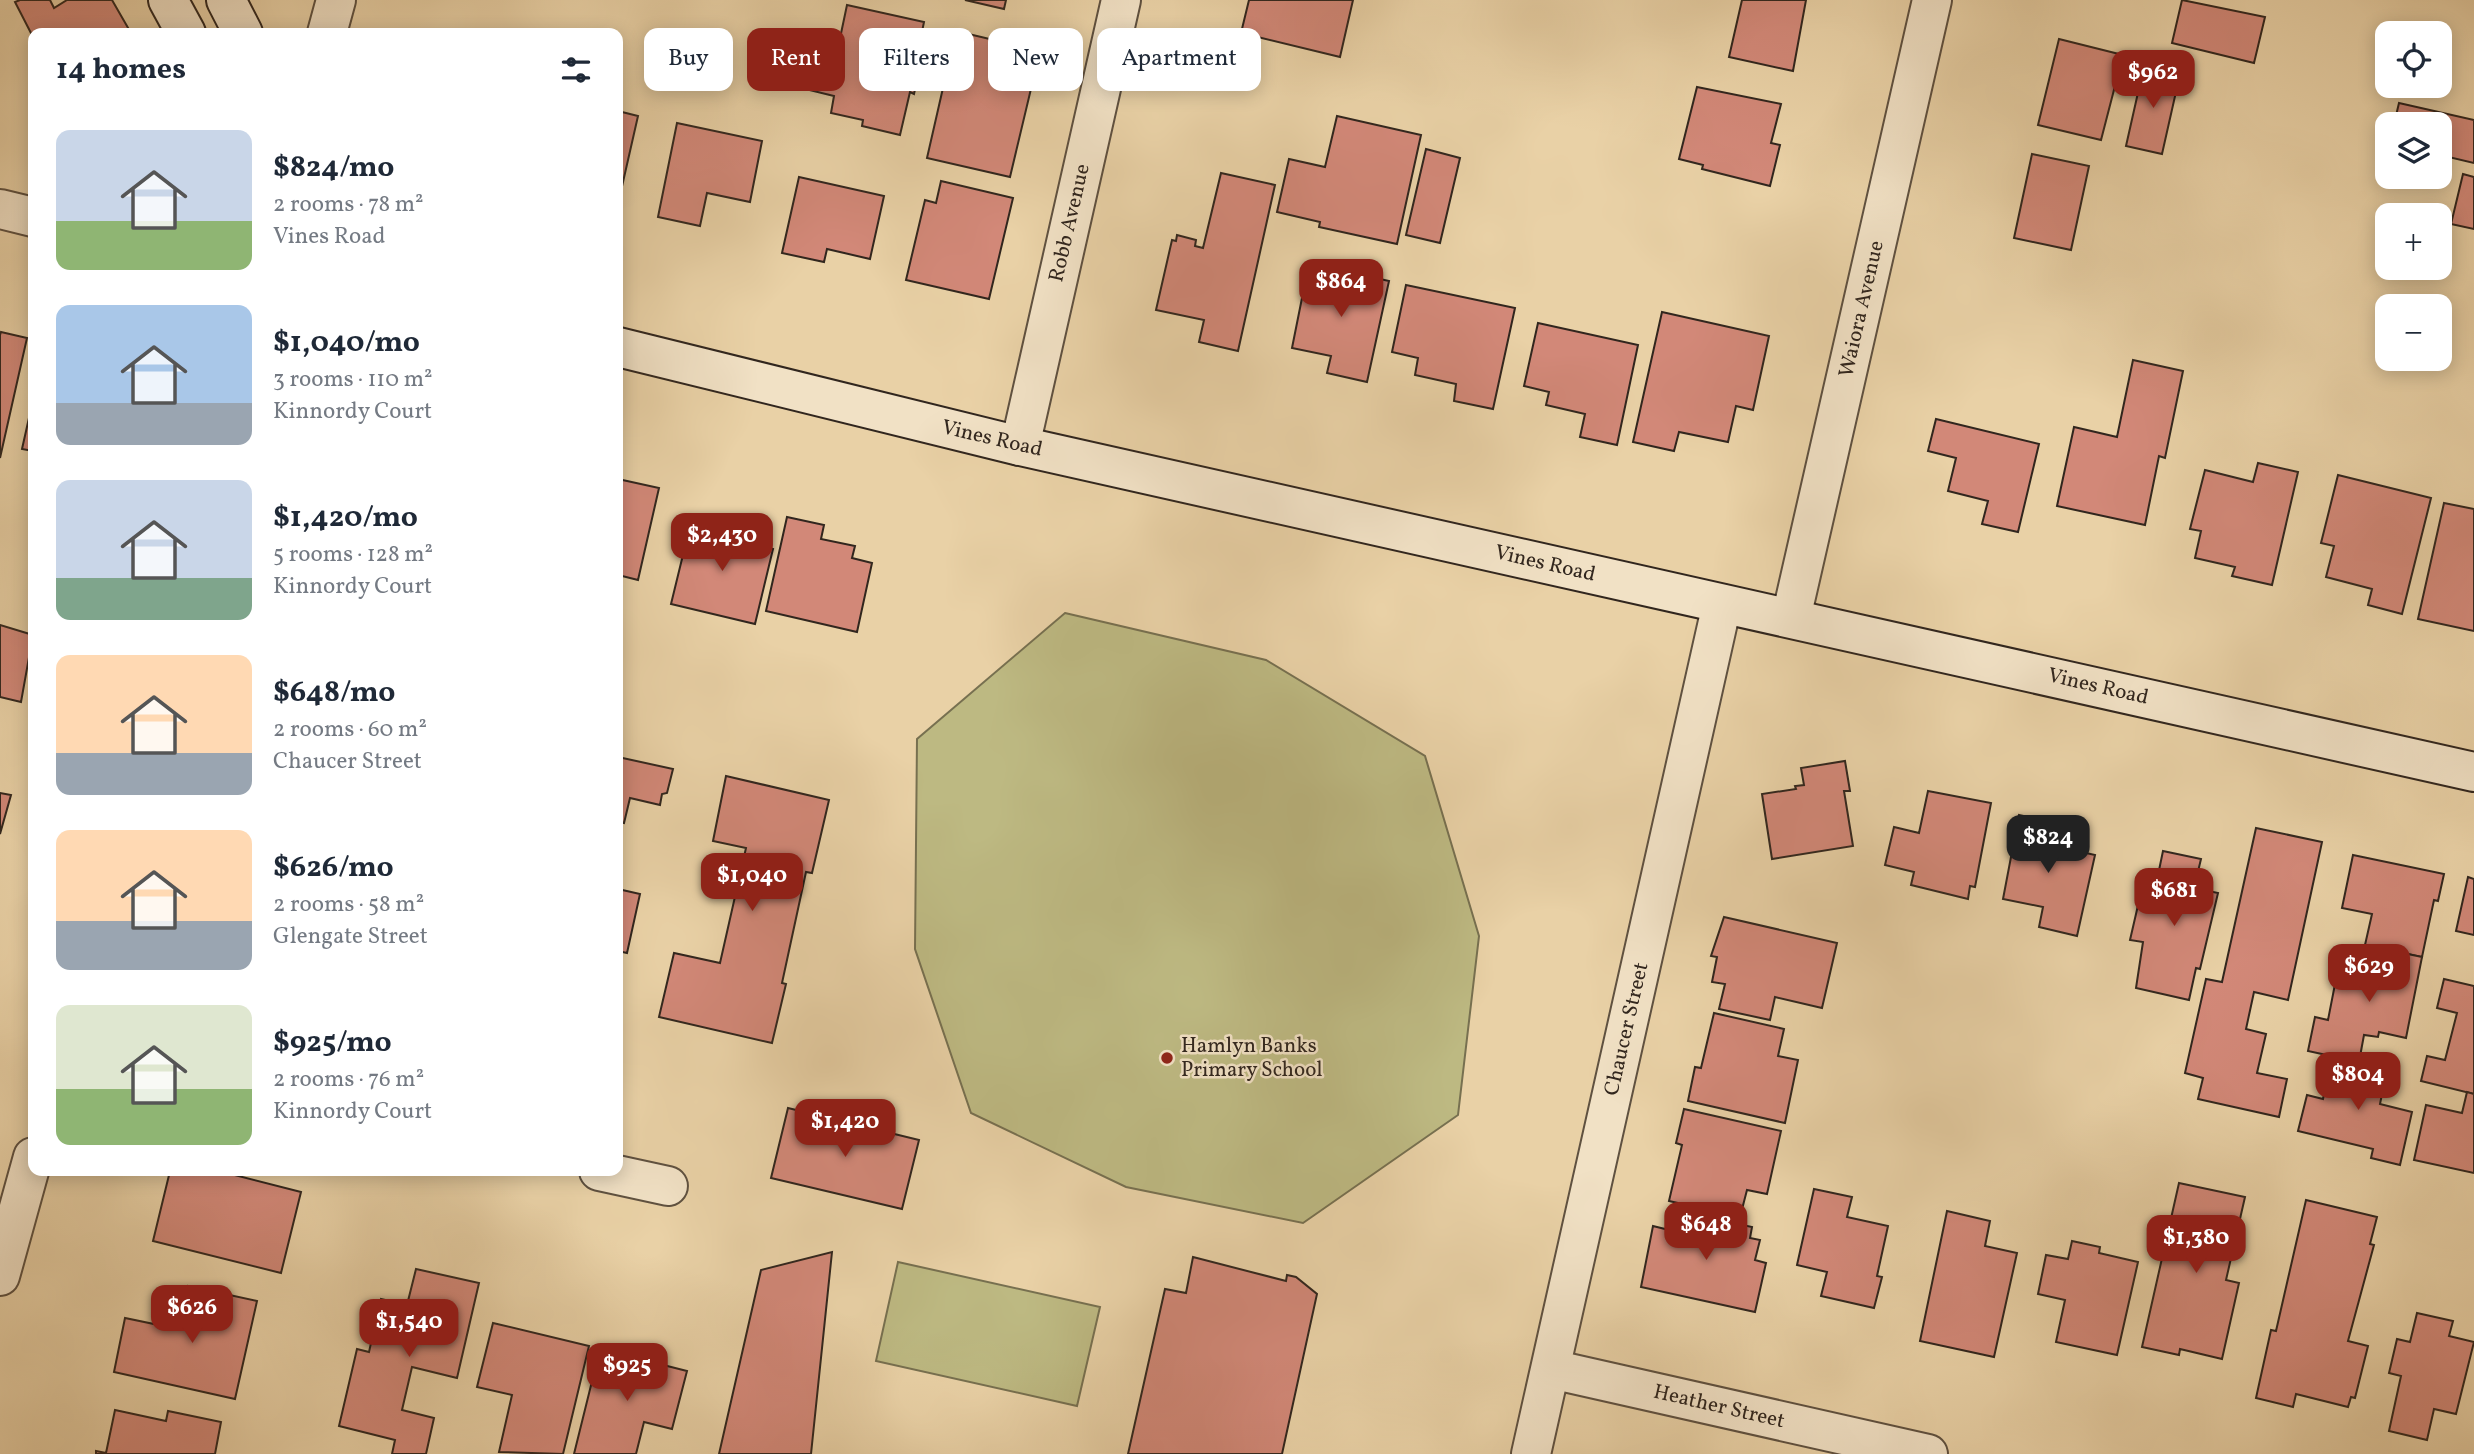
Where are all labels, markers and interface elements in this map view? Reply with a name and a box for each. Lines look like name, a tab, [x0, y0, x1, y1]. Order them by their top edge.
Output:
map controls	[2375, 21, 2452, 371]
button: locate	[2375, 21, 2452, 98]
chip: Buy	[644, 28, 733, 91]
chip: Rent	[747, 28, 845, 91]
chip: Filters	[859, 28, 974, 91]
chip: New	[988, 28, 1083, 91]
chip: Apartment	[1097, 28, 1261, 91]
text: 14 homes	[56, 49, 186, 91]
pin: $962	[2112, 50, 2194, 110]
icon: filters	[557, 51, 595, 89]
text: $962	[2128, 57, 2178, 89]
button: layers	[2375, 112, 2452, 189]
text: $824/mo	[273, 147, 395, 189]
icon: home	[112, 158, 196, 242]
street label: Robb Avenue	[1042, 161, 1098, 285]
text: 2 rooms · 78 m²	[273, 189, 424, 221]
button: +	[2375, 203, 2452, 280]
text: Vines Road	[273, 221, 386, 253]
street label: Waiora Avenue	[1832, 238, 1892, 380]
pin: $864	[1300, 260, 1382, 319]
text: $864	[1315, 266, 1367, 298]
button: −	[2375, 294, 2452, 371]
text: $1,040/mo	[273, 322, 420, 364]
icon: home	[112, 333, 196, 417]
text: 3 rooms · 110 m²	[273, 364, 433, 396]
text: Kinnordy Court	[273, 396, 432, 428]
street label: Vines Road	[939, 413, 1045, 465]
text: $1,420/mo	[273, 497, 418, 539]
icon: home	[112, 508, 196, 592]
pin: $2,430	[665, 514, 779, 573]
text: $2,430	[687, 520, 757, 552]
street label: Vines Road	[1492, 538, 1598, 590]
text: 5 rooms · 128 m²	[273, 539, 433, 571]
text: Kinnordy Court	[273, 571, 432, 603]
street label: Vines Road	[2045, 661, 2151, 713]
text: $648/mo	[273, 672, 395, 714]
icon: home	[112, 683, 196, 767]
text: 2 rooms · 60 m²	[273, 714, 427, 746]
text: Chaucer Street	[273, 746, 422, 778]
pin: $824	[2007, 816, 2089, 875]
text: $824	[2023, 822, 2073, 854]
text: $626/mo	[273, 847, 394, 889]
pin: $1,040	[695, 853, 809, 913]
icon: home	[112, 858, 196, 942]
text: $1,040	[717, 860, 787, 892]
pin: $681	[2133, 869, 2215, 928]
text: $681	[2150, 875, 2198, 907]
text: 2 rooms · 58 m²	[273, 889, 424, 921]
text: Glengate Street	[273, 921, 428, 953]
pin: $629	[2328, 944, 2410, 1004]
text: $629	[2344, 951, 2394, 983]
street label: Chaucer Street	[1598, 960, 1656, 1098]
text: $925/mo	[273, 1022, 392, 1064]
place label: Hamlyn Banks Primary School	[1181, 1032, 1322, 1085]
icon: home	[112, 1033, 196, 1117]
marker: Hamlyn Banks Primary School	[1159, 1050, 1175, 1066]
pin: $804	[2317, 1052, 2399, 1112]
text: $804	[2331, 1059, 2385, 1091]
text: 2 rooms · 76 m²	[273, 1064, 424, 1096]
text: Kinnordy Court	[273, 1096, 432, 1128]
pin: $1,420	[788, 1100, 902, 1159]
text: $1,420	[811, 1106, 879, 1138]
pin: $648	[1665, 1202, 1747, 1262]
text: $648	[1680, 1209, 1732, 1241]
pin: $1,380	[2139, 1216, 2253, 1275]
text: $1,380	[2163, 1222, 2229, 1254]
pin: $626	[151, 1286, 233, 1345]
text: $626	[167, 1292, 217, 1324]
pin: $1,540	[352, 1300, 466, 1359]
text: $1,540	[375, 1306, 443, 1338]
pin: $925	[586, 1344, 668, 1403]
text: $925	[603, 1350, 651, 1382]
street label: Heather Street	[1651, 1378, 1787, 1436]

